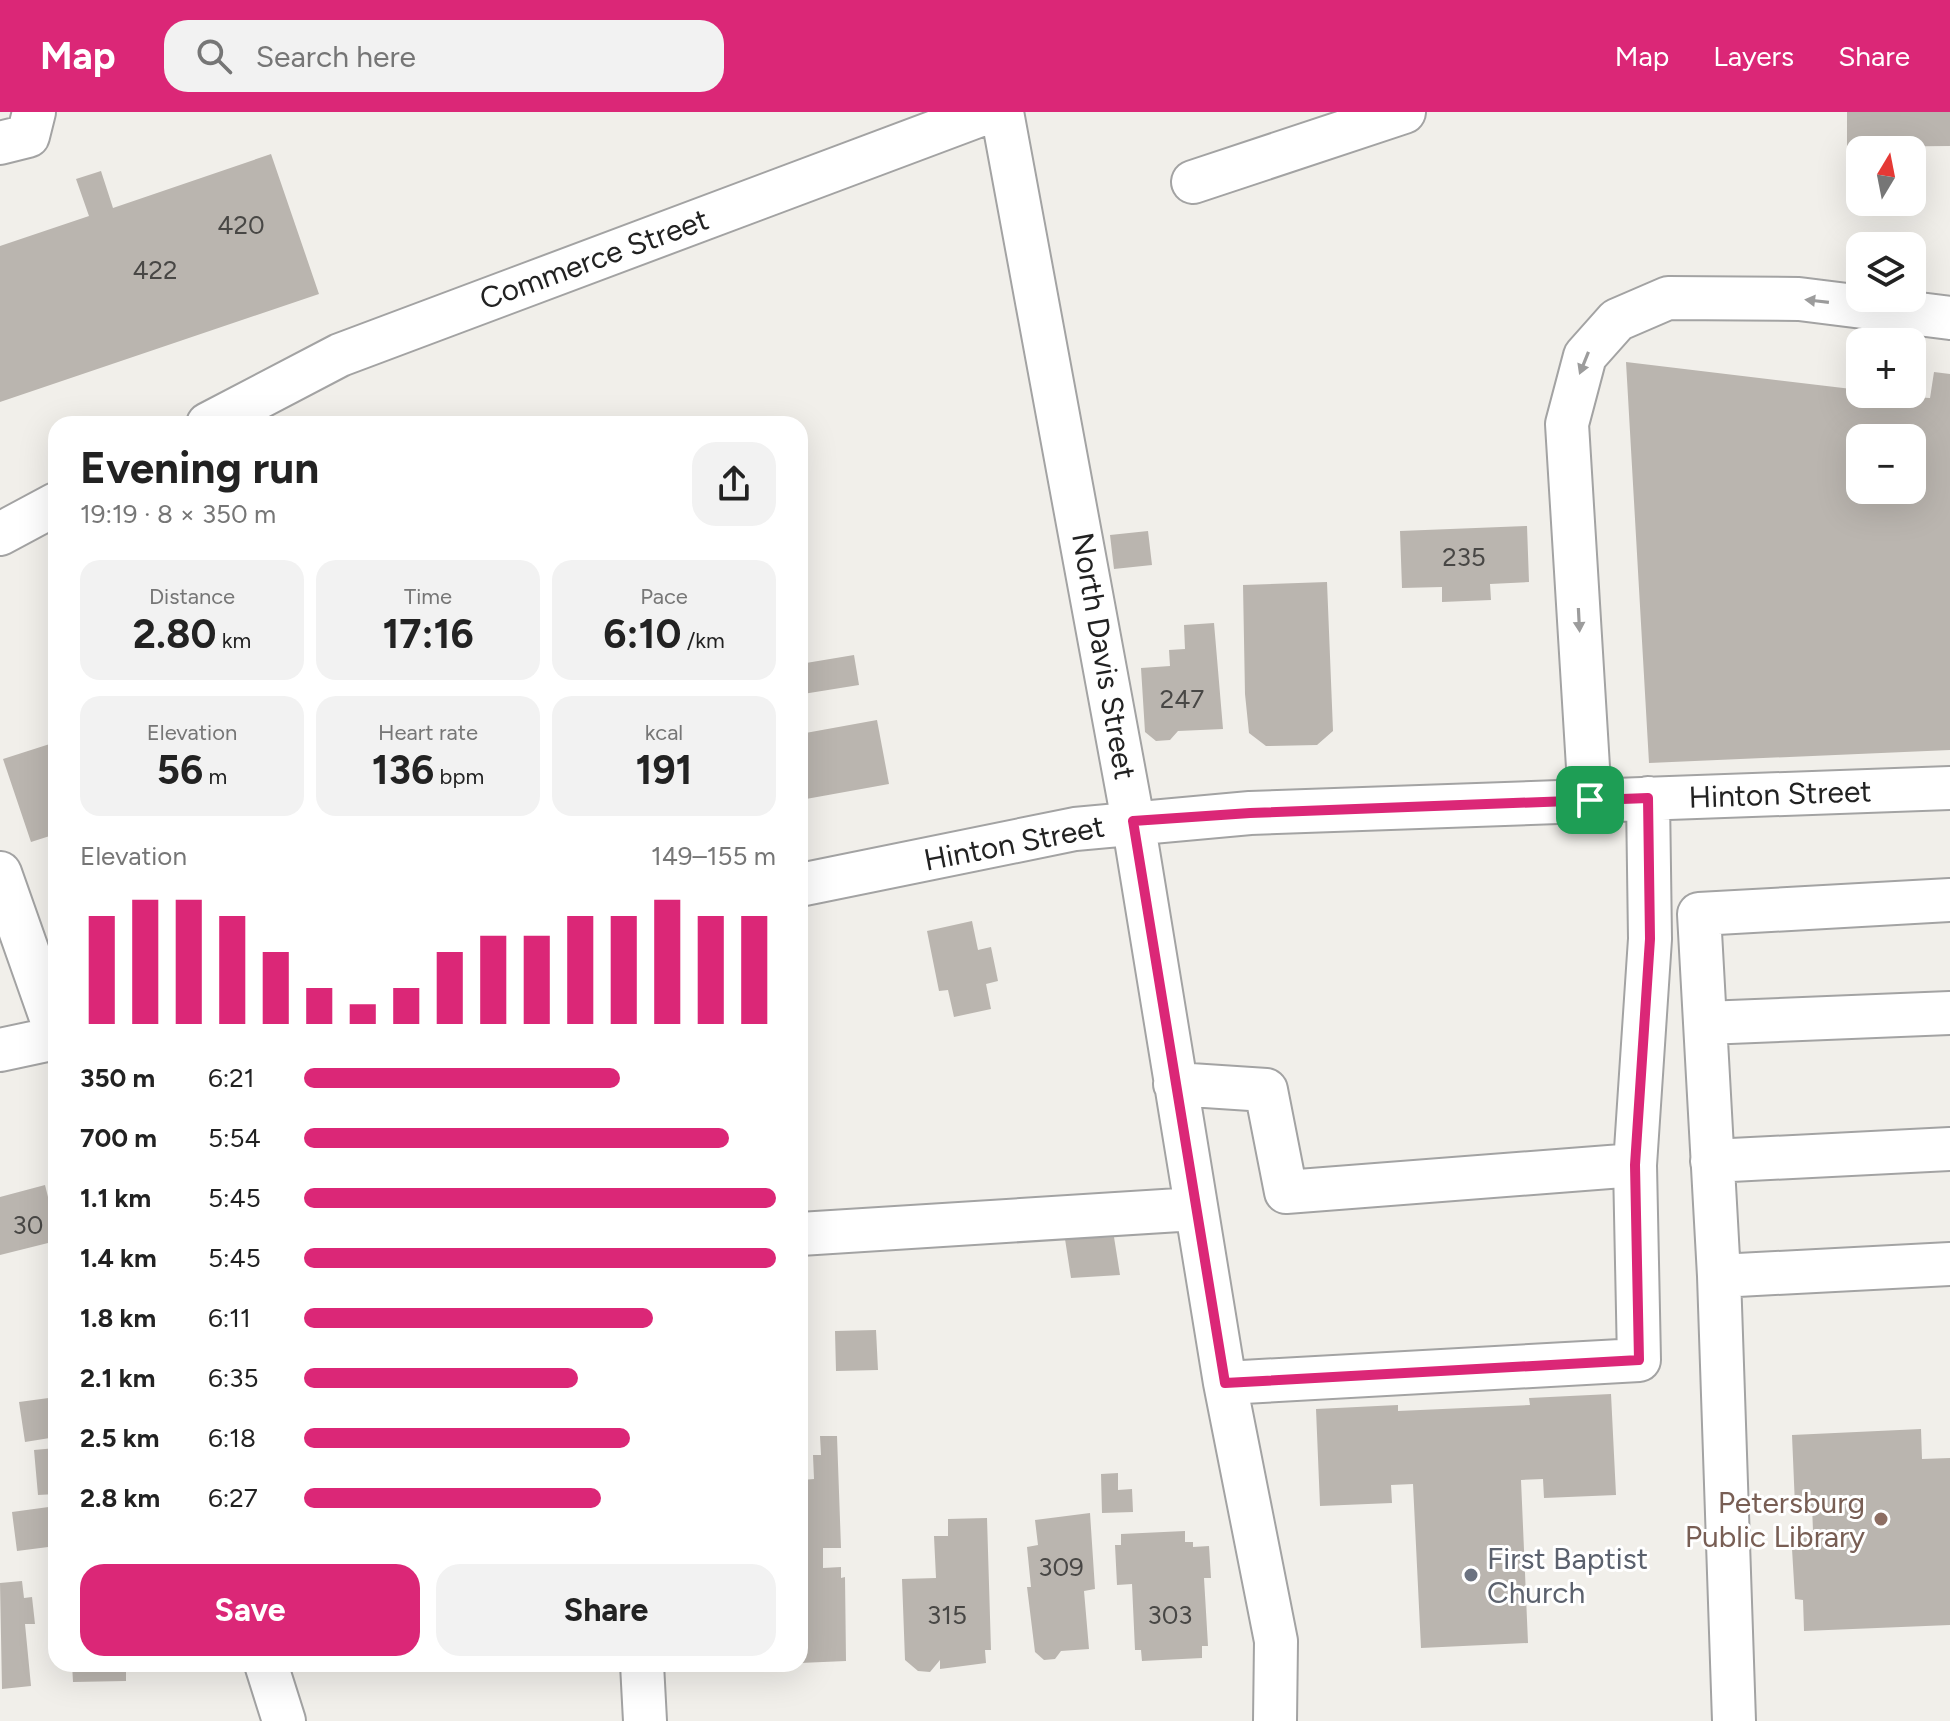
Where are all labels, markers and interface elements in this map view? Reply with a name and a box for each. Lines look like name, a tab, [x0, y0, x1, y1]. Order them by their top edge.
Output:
search box	[164, 20, 724, 92]
text: Map	[40, 33, 116, 79]
icon: search	[192, 34, 236, 78]
text: Search here	[256, 38, 416, 75]
text: Map	[1615, 39, 1669, 73]
text: Layers	[1713, 39, 1794, 73]
text: Share	[1838, 39, 1910, 73]
north arrow	[1846, 136, 1926, 216]
map controls	[1846, 136, 1926, 504]
street label: Commerce Street	[475, 200, 713, 318]
house number: 420	[217, 209, 265, 241]
button: layers	[1846, 232, 1926, 312]
house number: 422	[132, 254, 178, 286]
one-way arrow	[1804, 294, 1829, 307]
button: +	[1846, 328, 1926, 408]
one-way arrow	[1578, 352, 1591, 375]
button: −	[1846, 424, 1926, 504]
text: Evening run	[80, 441, 319, 494]
button: share	[692, 442, 776, 526]
text: 19:19 · 8 × 350 m	[80, 498, 276, 530]
street label: North Davis Street	[1064, 530, 1144, 782]
house number: 235	[1442, 541, 1486, 573]
text: Distance	[149, 583, 235, 610]
text: Time	[404, 583, 452, 610]
text: Pace	[640, 583, 688, 610]
one-way arrow	[1573, 608, 1586, 633]
text: 2.80	[133, 610, 216, 658]
text: 17:16	[382, 610, 474, 658]
text: 6:10	[603, 610, 681, 658]
text: km	[216, 627, 251, 654]
text: /km	[681, 627, 725, 654]
house number: 247	[1160, 683, 1204, 715]
text: Elevation	[147, 719, 237, 746]
text: Heart rate	[378, 719, 478, 746]
text: kcal	[645, 719, 683, 746]
text: 56	[157, 746, 203, 794]
text: 136	[372, 746, 434, 794]
text: 191	[636, 746, 692, 794]
text: m	[203, 763, 227, 790]
text: bpm	[434, 763, 484, 790]
pin	[1556, 766, 1624, 834]
street label: Hinton Street	[1688, 772, 1872, 816]
icon: arrive	[1568, 778, 1612, 822]
street label: Hinton Street	[921, 807, 1107, 879]
text: Elevation	[80, 840, 187, 872]
text: 149–155 m	[651, 840, 776, 872]
text: 350 m	[80, 1062, 155, 1094]
text: 6:21	[208, 1062, 255, 1094]
text: 700 m	[80, 1122, 157, 1154]
text: 5:54	[208, 1122, 261, 1154]
text: 1.1 km	[80, 1182, 151, 1214]
text: 5:45	[208, 1182, 261, 1214]
house number: 30	[13, 1209, 43, 1241]
text: 1.4 km	[80, 1242, 157, 1274]
text: 5:45	[208, 1242, 261, 1274]
text: 1.8 km	[80, 1302, 156, 1334]
text: 6:11	[208, 1302, 251, 1334]
text: 2.1 km	[80, 1362, 155, 1394]
text: 6:35	[208, 1362, 258, 1394]
text: 2.5 km	[80, 1422, 159, 1454]
text: 6:18	[208, 1422, 256, 1454]
text: 2.8 km	[80, 1482, 160, 1514]
text: 6:27	[208, 1482, 258, 1514]
place label: Petersburg Public Library	[1685, 1484, 1865, 1555]
marker: Petersburg Public Library	[1872, 1510, 1890, 1528]
place label: First Baptist Church	[1487, 1540, 1648, 1611]
house number: 309	[1038, 1551, 1084, 1583]
button: Save	[80, 1564, 420, 1656]
button: Share	[436, 1564, 776, 1656]
marker: First Baptist Church	[1462, 1566, 1480, 1584]
house number: 315	[927, 1599, 967, 1631]
house number: 303	[1148, 1599, 1192, 1631]

